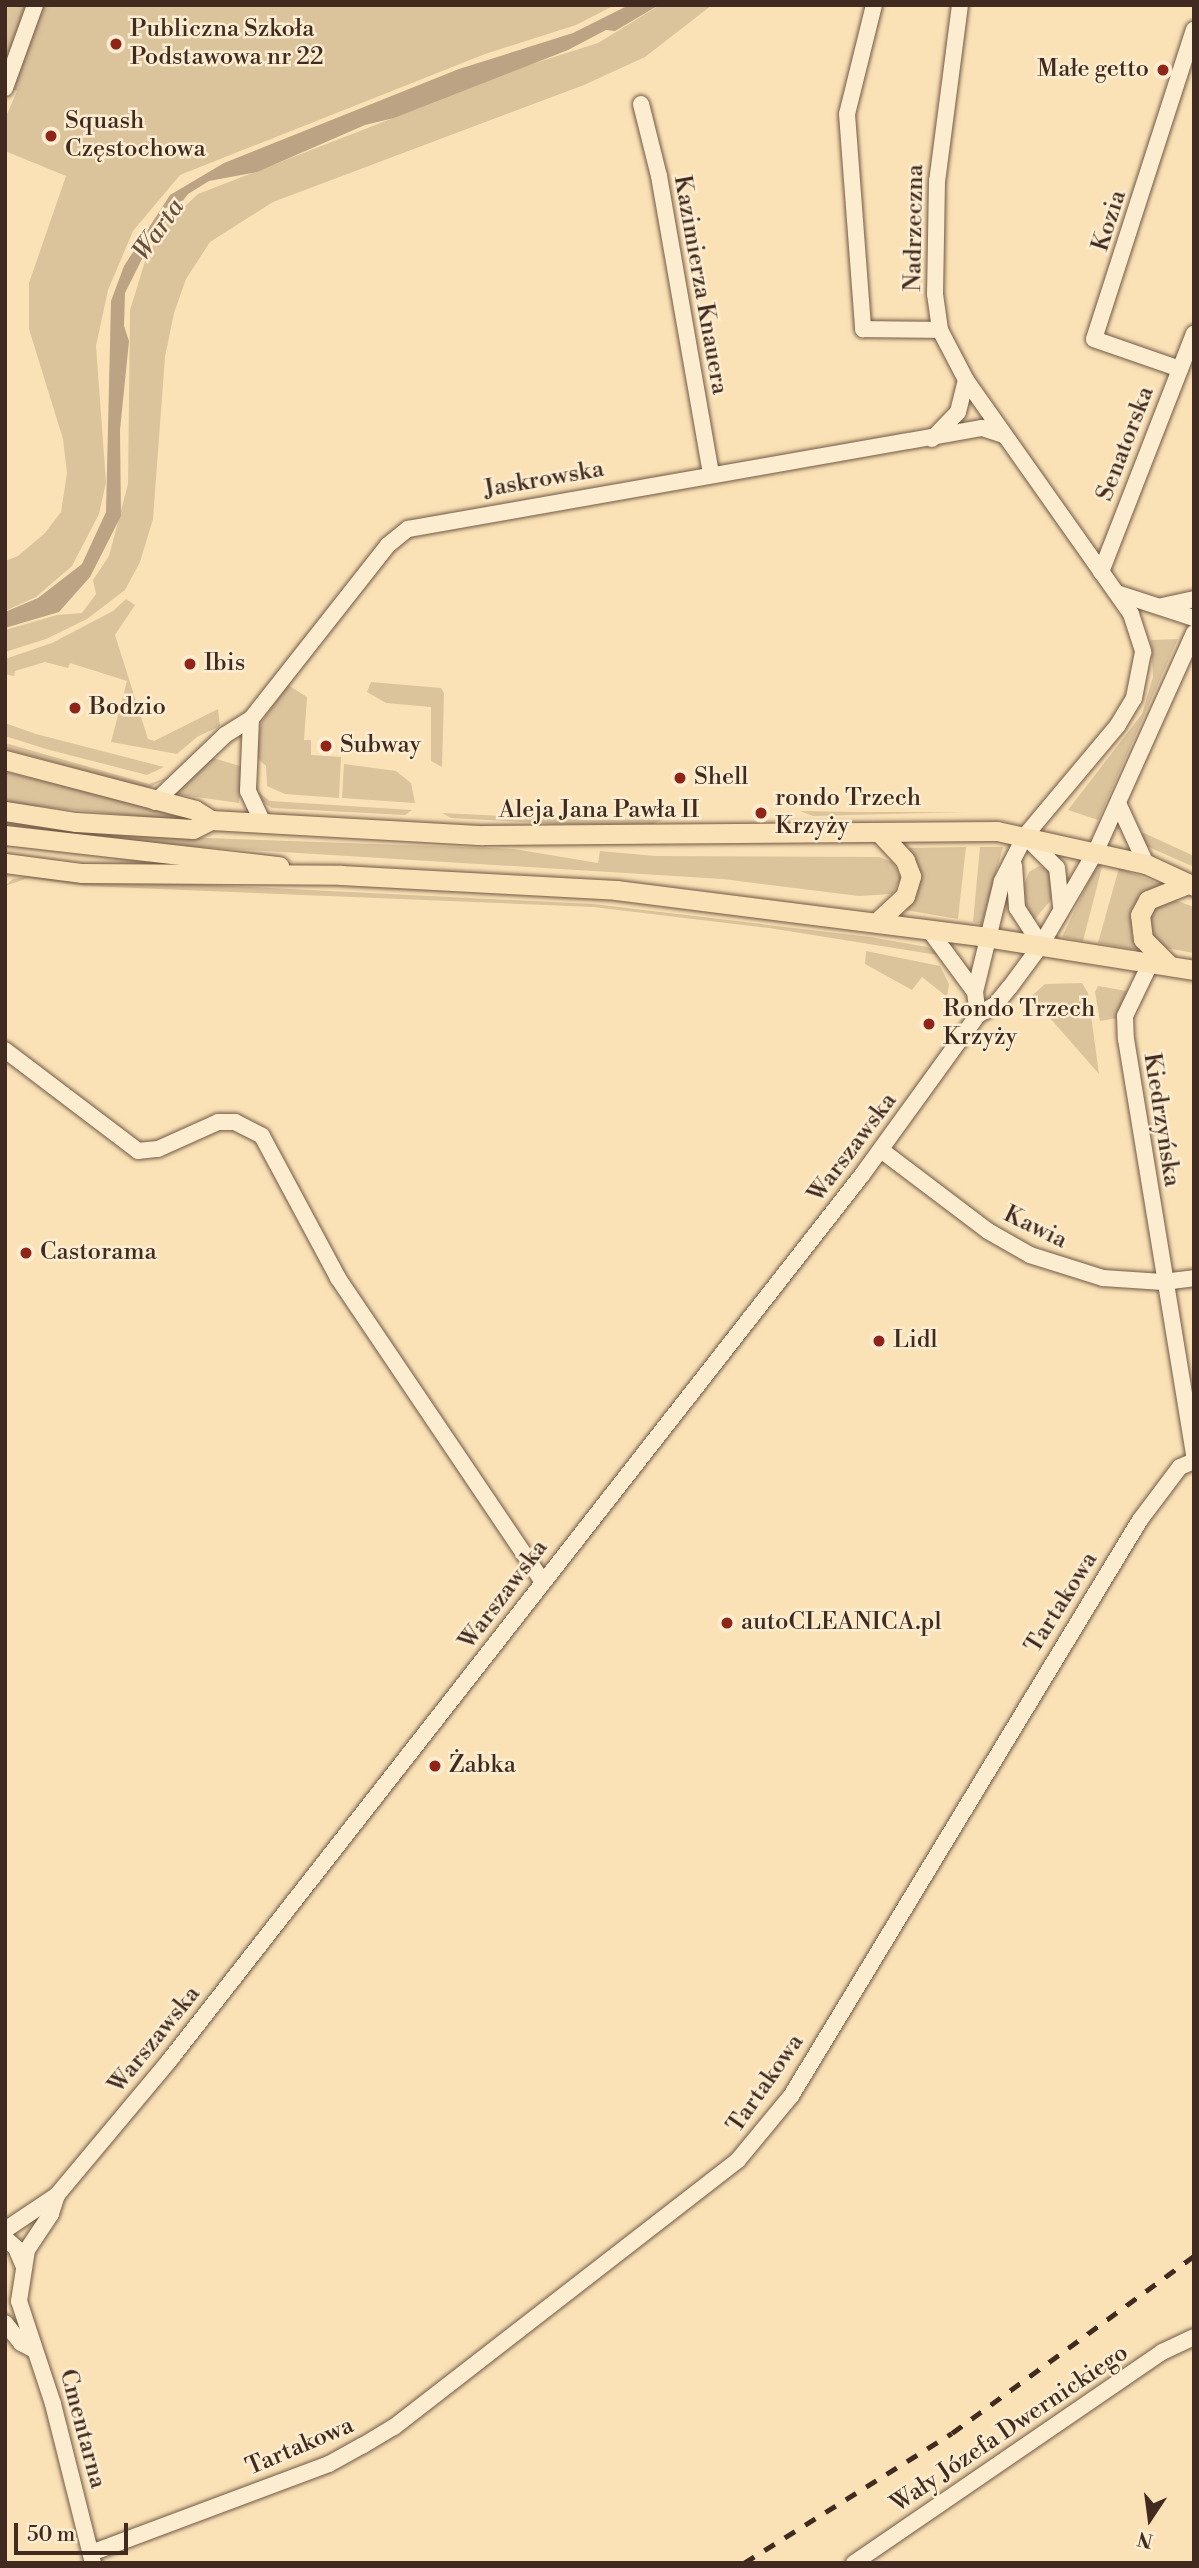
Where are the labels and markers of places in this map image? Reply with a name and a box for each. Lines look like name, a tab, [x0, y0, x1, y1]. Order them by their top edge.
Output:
place label: Publiczna Szkoła Podstawowa nr 22	[130, 16, 324, 72]
marker: Publiczna Szkoła Podstawowa nr 22	[108, 36, 124, 52]
place label: Małe getto	[1037, 56, 1149, 84]
marker: Małe getto	[1155, 62, 1171, 78]
place label: Squash Częstochowa	[65, 108, 206, 164]
marker: Squash Częstochowa	[43, 128, 59, 144]
place label: Ibis	[204, 650, 245, 678]
marker: Ibis	[182, 656, 198, 672]
place label: Bodzio	[89, 694, 166, 722]
marker: Bodzio	[67, 700, 83, 716]
place label: Subway	[340, 732, 421, 760]
marker: Subway	[318, 738, 334, 754]
place label: Shell	[694, 764, 748, 792]
marker: Shell	[672, 770, 688, 786]
place label: rondo Trzech Krzyży	[775, 785, 921, 841]
marker: rondo Trzech Krzyży	[753, 805, 769, 821]
place label: Rondo Trzech Krzyży	[943, 996, 1095, 1052]
marker: Rondo Trzech Krzyży	[921, 1016, 937, 1032]
place label: Castorama	[40, 1239, 157, 1267]
marker: Castorama	[18, 1245, 34, 1261]
place label: Lidl	[893, 1327, 938, 1355]
marker: Lidl	[871, 1333, 887, 1349]
place label: autoCLEANICA.pl	[741, 1609, 942, 1637]
marker: autoCLEANICA.pl	[719, 1615, 735, 1631]
place label: Żabka	[449, 1752, 516, 1780]
marker: Żabka	[427, 1758, 443, 1774]

